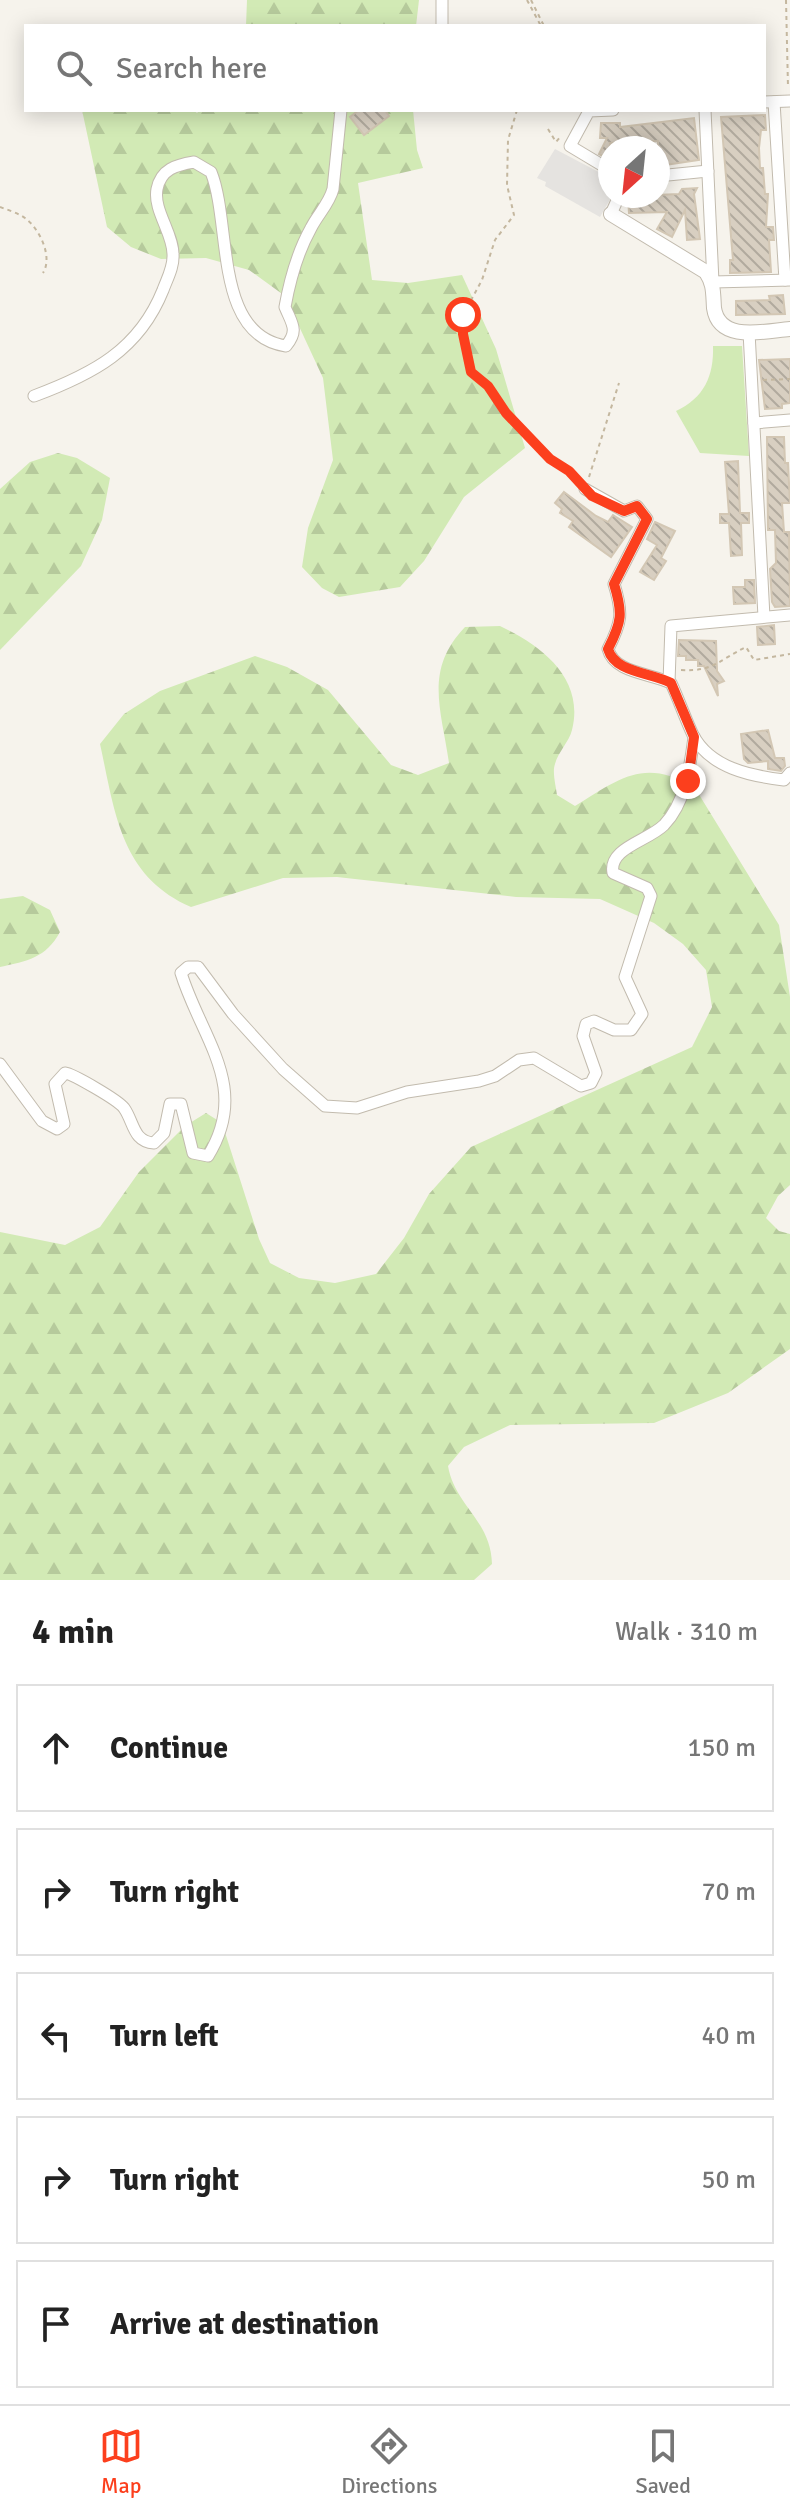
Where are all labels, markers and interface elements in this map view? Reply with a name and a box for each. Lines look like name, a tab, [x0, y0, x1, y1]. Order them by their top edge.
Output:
search box	[24, 24, 766, 112]
icon: search	[52, 46, 96, 90]
text: Search here	[116, 50, 267, 87]
north arrow	[598, 136, 670, 208]
route start	[445, 297, 481, 333]
route end	[670, 763, 706, 799]
text: 4 min	[32, 1611, 114, 1653]
text: Walk · 310 m	[615, 1616, 758, 1648]
icon: ahead	[34, 1726, 78, 1770]
text: Continue	[110, 1730, 228, 1767]
text: 150 m	[687, 1732, 756, 1764]
icon: right	[34, 1870, 78, 1914]
text: Turn right	[110, 1874, 239, 1911]
text: 70 m	[701, 1876, 756, 1908]
icon: left	[34, 2014, 78, 2058]
text: Turn left	[110, 2018, 219, 2055]
text: 40 m	[701, 2020, 756, 2052]
icon: right	[34, 2158, 78, 2202]
text: Turn right	[110, 2162, 239, 2199]
text: 50 m	[701, 2164, 756, 2196]
icon: arrive	[34, 2302, 78, 2346]
text: Arrive at destination	[110, 2306, 379, 2343]
tab: Map	[99, 2424, 143, 2499]
tab: Directions	[341, 2424, 437, 2499]
tab: Saved	[636, 2424, 691, 2499]

